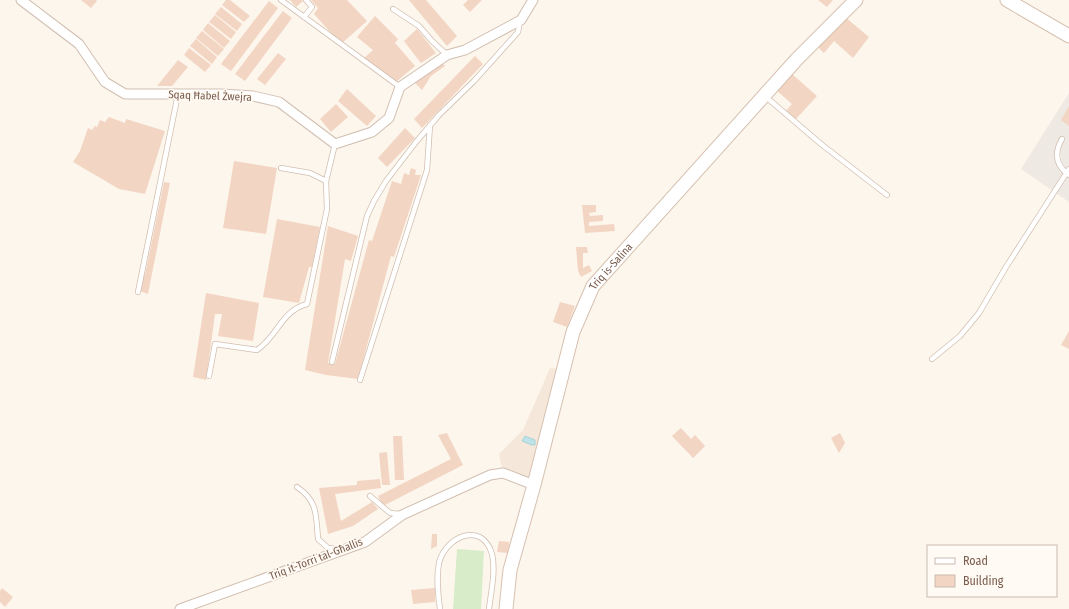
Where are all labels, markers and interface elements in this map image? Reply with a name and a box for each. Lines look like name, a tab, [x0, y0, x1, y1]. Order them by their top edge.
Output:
street label: Sqaq Ħabel Żwejra	[168, 87, 252, 104]
street label: Triq is-Salina	[586, 240, 635, 291]
street label: Triq it-Torri tal-Għallis	[267, 535, 365, 583]
legend	[927, 545, 1057, 597]
text: Road	[963, 554, 988, 568]
text: Building	[963, 574, 1004, 588]

